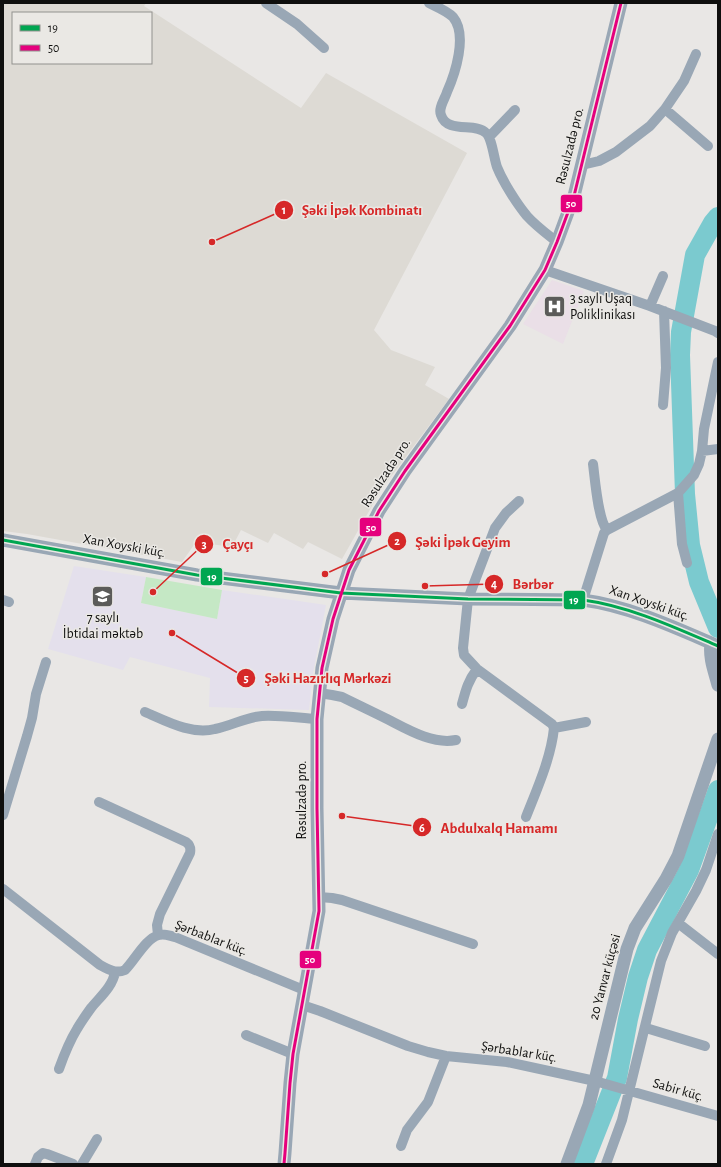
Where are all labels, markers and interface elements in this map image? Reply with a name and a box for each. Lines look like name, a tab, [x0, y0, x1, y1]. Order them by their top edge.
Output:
legend	[12, 12, 152, 64]
text: 19	[48, 22, 58, 34]
text: 50	[48, 42, 59, 54]
street label: Rəsulzadə pro.	[554, 106, 586, 186]
line badge: 50	[560, 194, 583, 213]
callout: Şəki İpək Kombinatı	[274, 196, 430, 223]
text: 50	[566, 198, 577, 209]
text: Şəki İpək Kombinatı	[302, 202, 422, 218]
text: 1	[282, 204, 286, 216]
place label: 3 saylı Uşaq Poliklinikası	[570, 292, 635, 322]
hospital icon: 3 saylı Uşaq Poliklinikası	[542, 294, 568, 320]
street label: Rəsulzadə pro.	[359, 436, 413, 510]
line badge: 50	[359, 517, 382, 537]
text: 50	[366, 522, 377, 533]
callout: Şəki İpək Geyim	[387, 528, 518, 555]
callout: Çayçı	[194, 531, 261, 558]
street label: Xan Xoyski küç.	[82, 532, 166, 560]
text: Şəki İpək Geyim	[415, 534, 511, 550]
text: 2	[394, 535, 400, 547]
text: Çayçı	[222, 537, 254, 552]
text: 3	[201, 538, 207, 550]
line badge: 19	[200, 567, 223, 586]
callout: Bərbər	[484, 571, 561, 598]
text: 19	[207, 572, 217, 583]
text: Bərbər	[513, 577, 554, 592]
text: 4	[491, 578, 497, 590]
school or university icon: 7 saylı İbtidai məktəb	[90, 583, 116, 609]
street label: Xan Xoyski küç.	[607, 583, 691, 623]
line badge: 19	[563, 590, 586, 610]
text: 19	[569, 595, 579, 606]
place label: 7 saylı İbtidai məktəb	[63, 611, 143, 641]
callout: Şəki Hazırlıq Mərkəzi	[236, 665, 399, 692]
text: Şəki Hazırlıq Mərkəzi	[265, 671, 391, 686]
text: 5	[243, 672, 249, 684]
street label: Rəsulzadə pro.	[295, 761, 309, 839]
callout: Abdulxalq Hamamı	[412, 814, 565, 841]
text: Abdulxalq Hamamı	[440, 821, 558, 836]
text: 6	[419, 822, 425, 834]
street label: Şərbablar küç.	[173, 918, 249, 958]
street label: 20 Yanvar küçəsi	[587, 932, 623, 1022]
line badge: 50	[299, 950, 322, 969]
text: 50	[305, 954, 316, 965]
street label: Şərbablar küç.	[480, 1039, 558, 1065]
street label: Sabir küç.	[651, 1076, 705, 1104]

